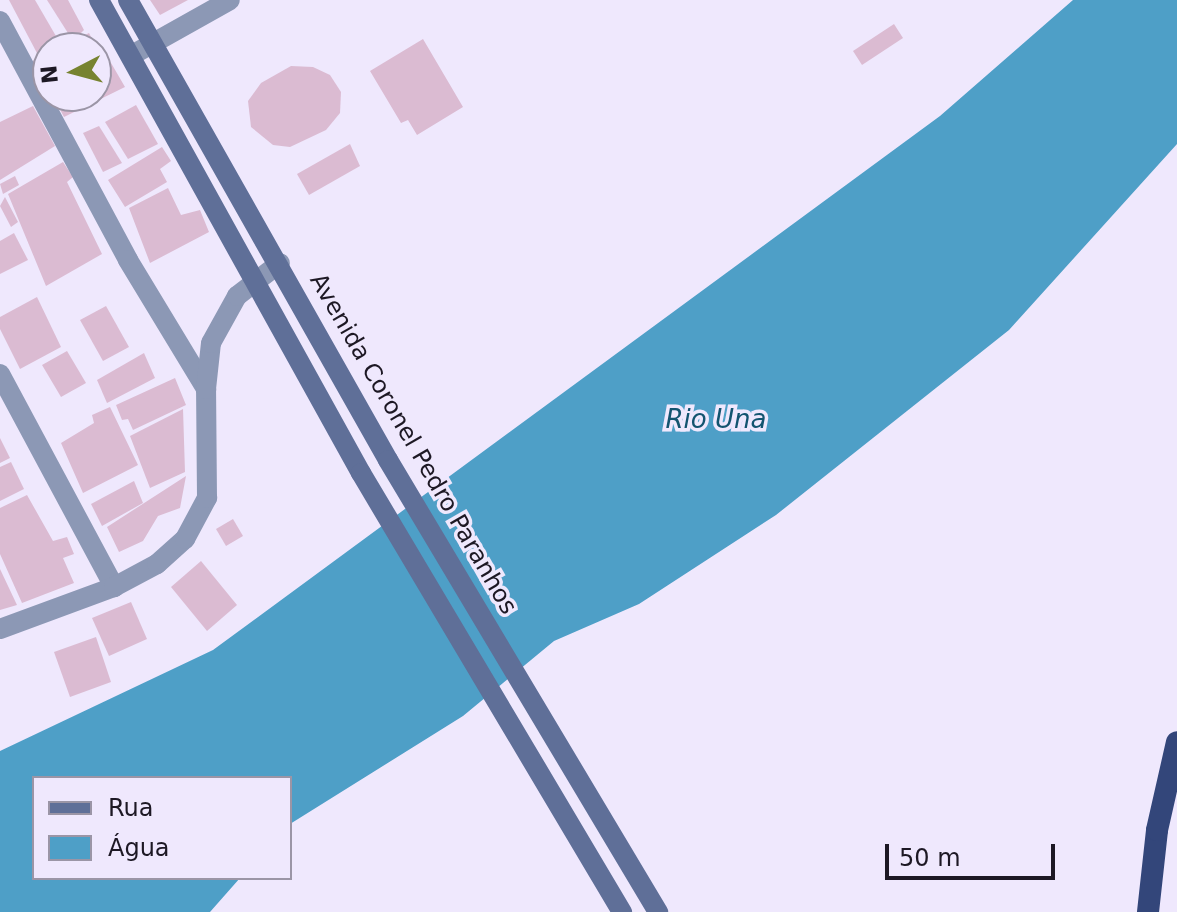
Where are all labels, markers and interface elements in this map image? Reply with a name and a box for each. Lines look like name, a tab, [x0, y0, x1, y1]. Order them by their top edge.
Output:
north arrow	[32, 32, 112, 112]
text: N	[36, 64, 63, 85]
street label: Avenida Coronel Pedro Paranhos	[303, 268, 523, 620]
water label: Rio Una	[666, 404, 766, 436]
legend	[32, 776, 292, 880]
text: Rua	[108, 794, 154, 822]
scale bar	[889, 828, 1059, 878]
text: Água	[108, 834, 170, 862]
text: 50 m	[899, 844, 961, 872]

